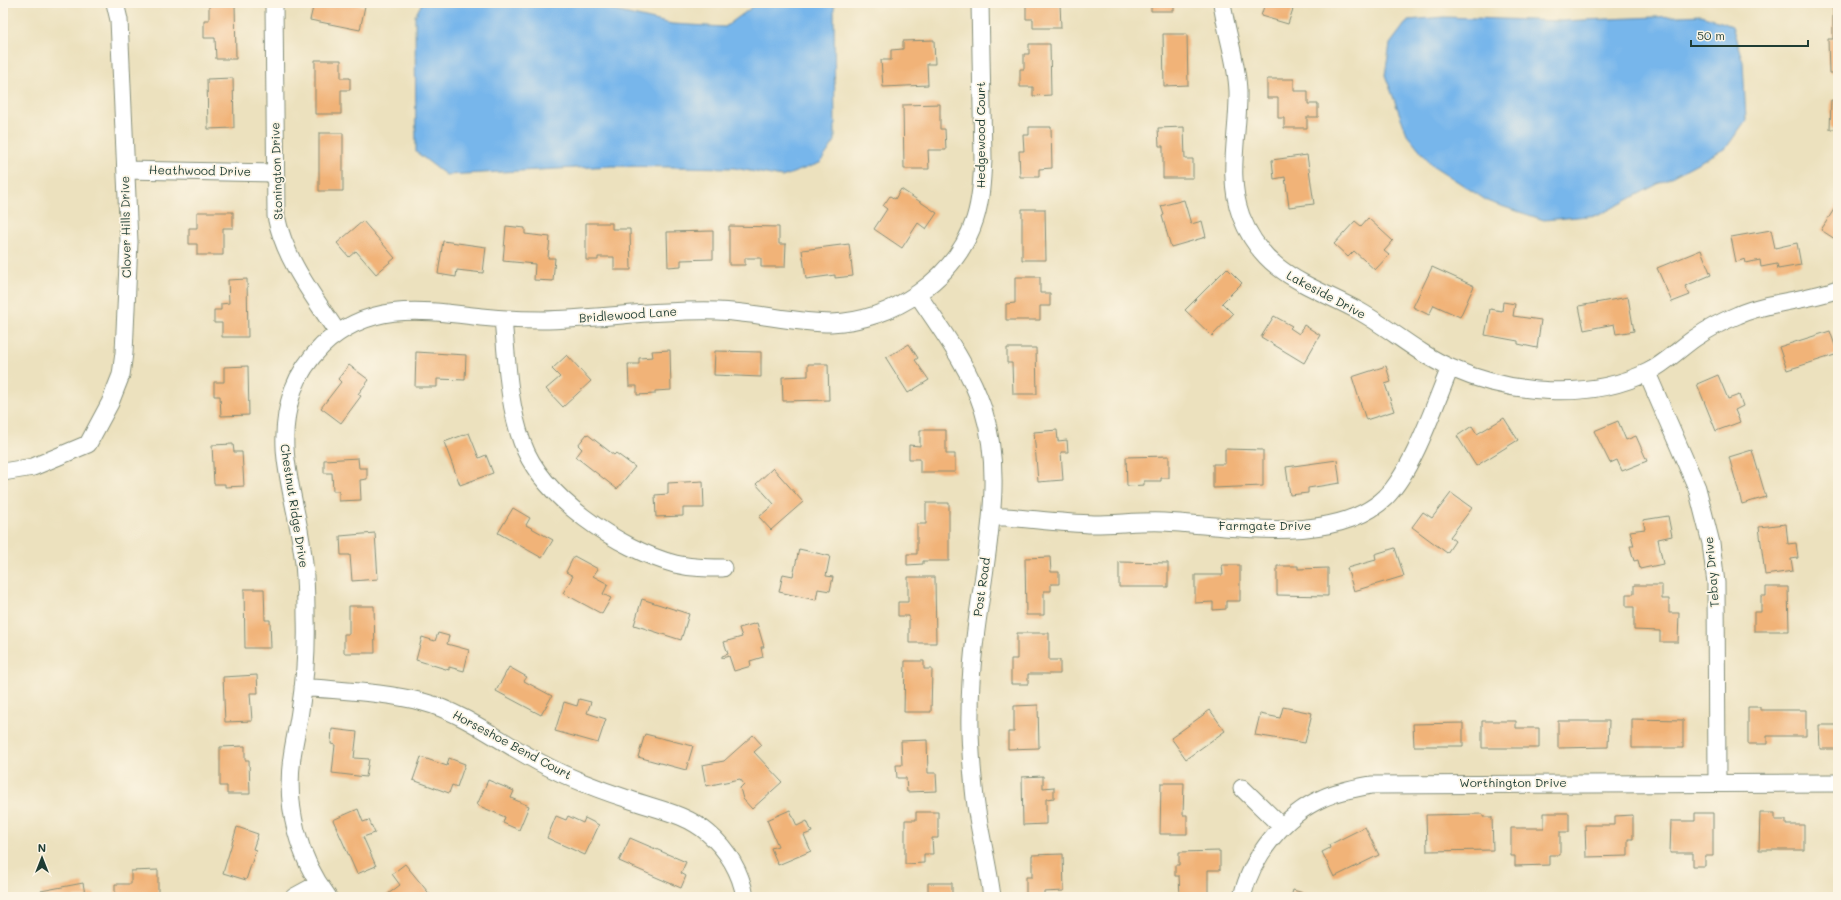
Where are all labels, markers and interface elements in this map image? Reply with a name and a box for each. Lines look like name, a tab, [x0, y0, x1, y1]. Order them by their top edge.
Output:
scale bar	[1691, 22, 1808, 48]
text: 50 m	[1697, 27, 1725, 43]
street label: Hedgewood Court	[972, 82, 988, 188]
street label: Stonington Drive	[266, 122, 286, 220]
street label: Heathwood Drive	[149, 161, 251, 179]
street label: Clover Hills Drive	[116, 176, 134, 278]
street label: Lakeside Drive	[1284, 266, 1369, 322]
street label: Bridlewood Lane	[578, 303, 677, 325]
street label: Chestnut Ridge Drive	[277, 443, 313, 569]
street label: Farmgate Drive	[1219, 517, 1311, 533]
street label: Tebay Drive	[1700, 536, 1722, 608]
street label: Post Road	[969, 556, 993, 617]
street label: Horseshoe Bend Court	[450, 706, 575, 782]
street label: Worthington Drive	[1459, 774, 1567, 790]
north arrow	[22, 838, 62, 878]
text: N	[38, 840, 46, 855]

